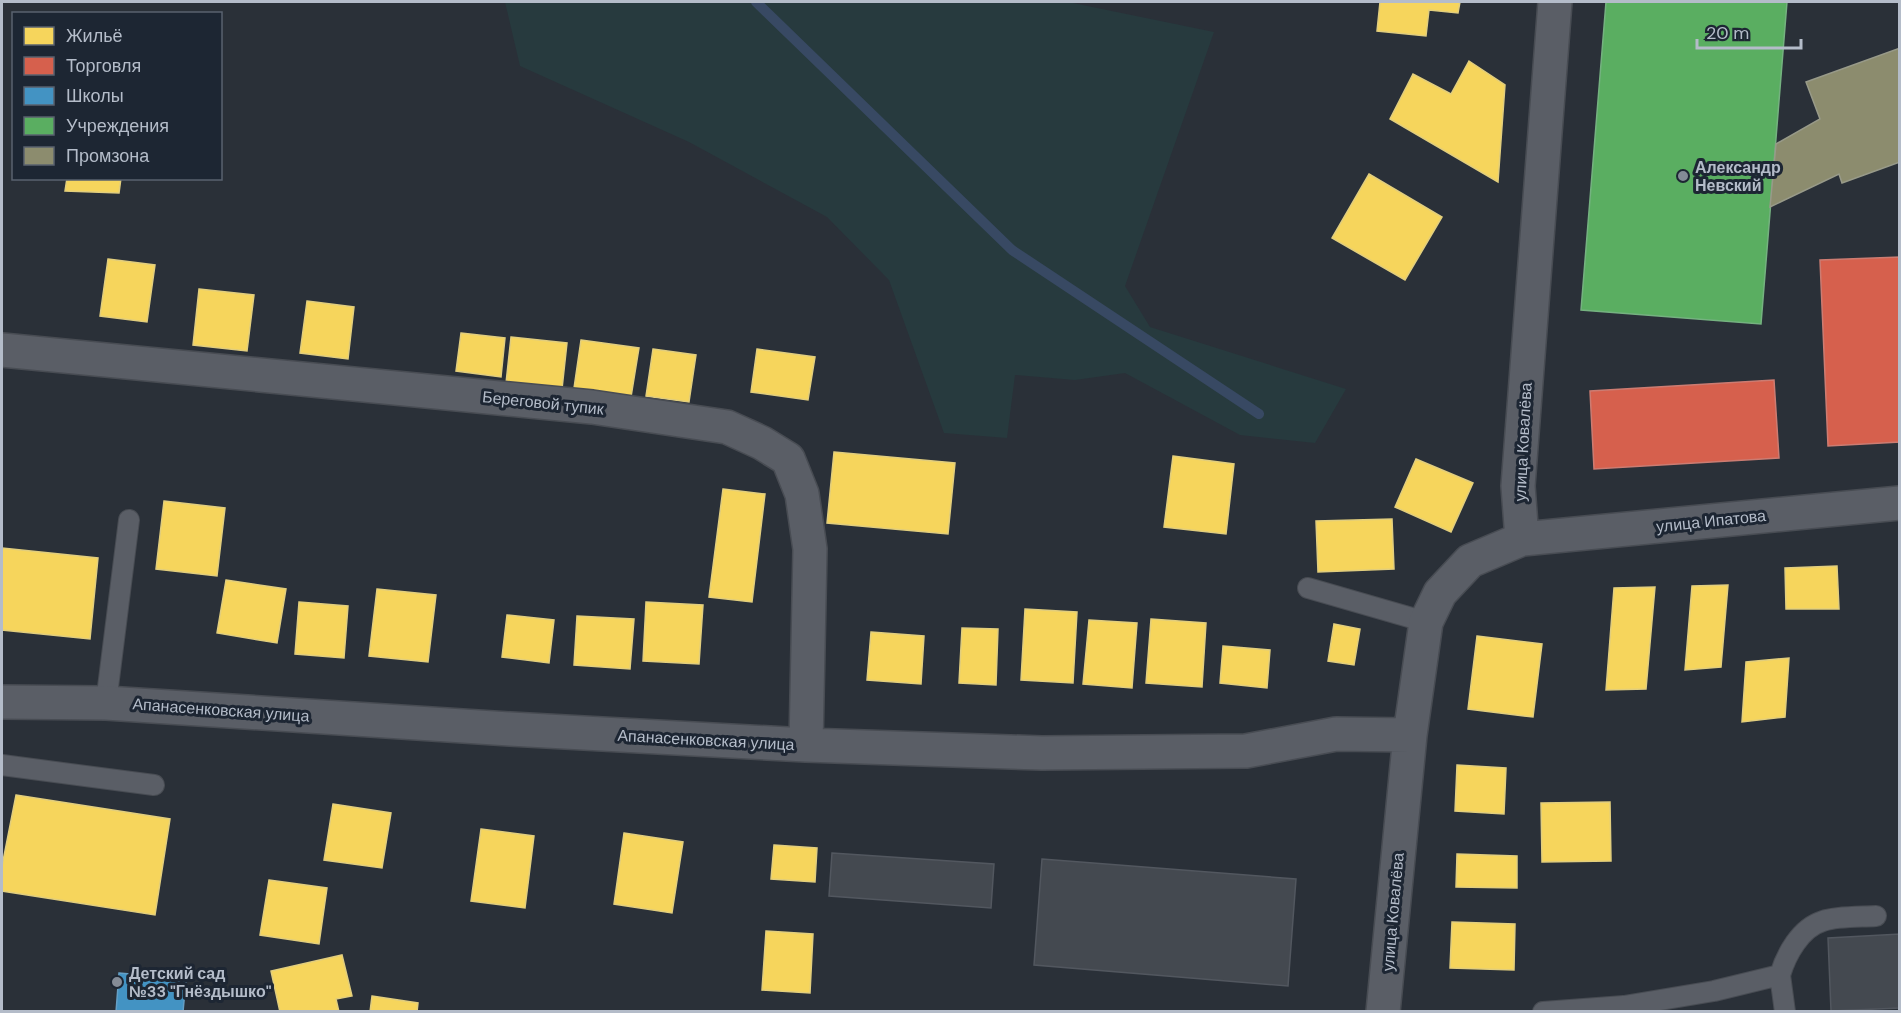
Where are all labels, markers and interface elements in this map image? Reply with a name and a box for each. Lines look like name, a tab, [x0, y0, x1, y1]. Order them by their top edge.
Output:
legend	[12, 12, 222, 180]
scale bar	[1697, 12, 1800, 50]
text: 20 m	[1706, 21, 1749, 45]
text: Жильё	[66, 24, 123, 48]
text: Торговля	[66, 54, 141, 78]
text: Школы	[66, 84, 124, 108]
text: Учреждения	[66, 114, 169, 138]
text: Промзона	[66, 144, 150, 168]
place label: Александр Невский	[1695, 157, 1781, 196]
marker: Александр Невский	[1676, 169, 1690, 183]
street label: улица Ковалёва	[1509, 382, 1537, 502]
street label: Береговой тупик	[481, 386, 606, 420]
street label: улица Ипатова	[1655, 505, 1767, 537]
street label: Апанасенковская улица	[132, 693, 310, 727]
street label: Апанасенковская улица	[617, 725, 795, 755]
street label: улица Ковалёва	[1377, 852, 1409, 972]
place label: Детский сад №33 "Гнёздышко"	[129, 963, 272, 1002]
marker: Детский сад №33 "Гнёздышко"	[110, 975, 124, 989]

